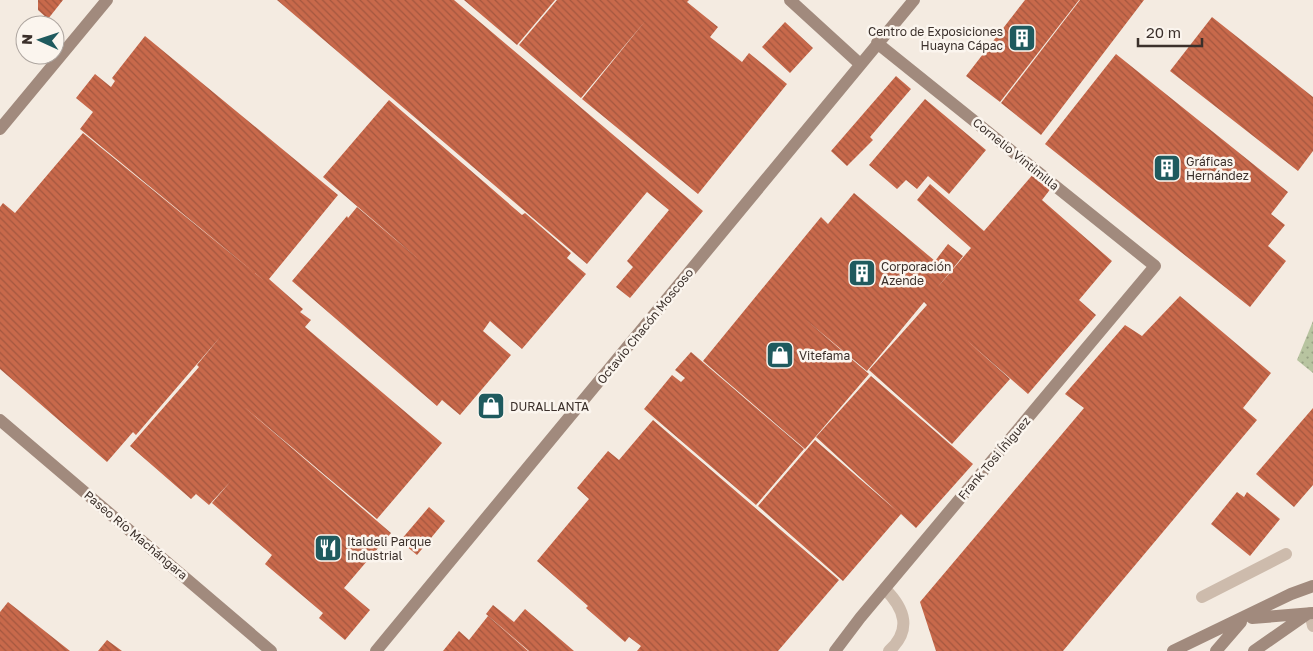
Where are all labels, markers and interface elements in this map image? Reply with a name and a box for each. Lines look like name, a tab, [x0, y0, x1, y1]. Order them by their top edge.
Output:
north arrow	[15, 15, 65, 65]
scale bar	[1138, 15, 1202, 47]
building icon: Centro de Exposiciones Huayna Cápac	[1007, 23, 1037, 53]
text: 20 m	[1146, 23, 1181, 41]
place label: Centro de Exposiciones Huayna Cápac	[868, 24, 1003, 53]
text: N	[18, 34, 35, 45]
street label: Cornelio Vintimilla	[970, 115, 1062, 193]
building icon: Gráficas Hernández	[1152, 153, 1182, 183]
place label: Gráficas Hernández	[1186, 154, 1249, 183]
building icon: Corporación Azende	[847, 258, 877, 288]
place label: Corporación Azende	[881, 259, 951, 288]
street label: Octavio Chacón Moscoso	[594, 265, 696, 387]
shop icon: Vitefama	[765, 340, 795, 370]
place label: Vitefama	[799, 348, 850, 363]
shop icon: DURALLANTA	[476, 391, 506, 421]
place label: DURALLANTA	[510, 399, 589, 414]
street label: Frank Tosi Íñiguez	[955, 413, 1033, 503]
street label: Paseo Río Machángara	[81, 487, 191, 583]
restaurant icon: Italdeli Parque Industrial	[313, 533, 343, 563]
place label: Italdeli Parque Industrial	[347, 534, 431, 563]

